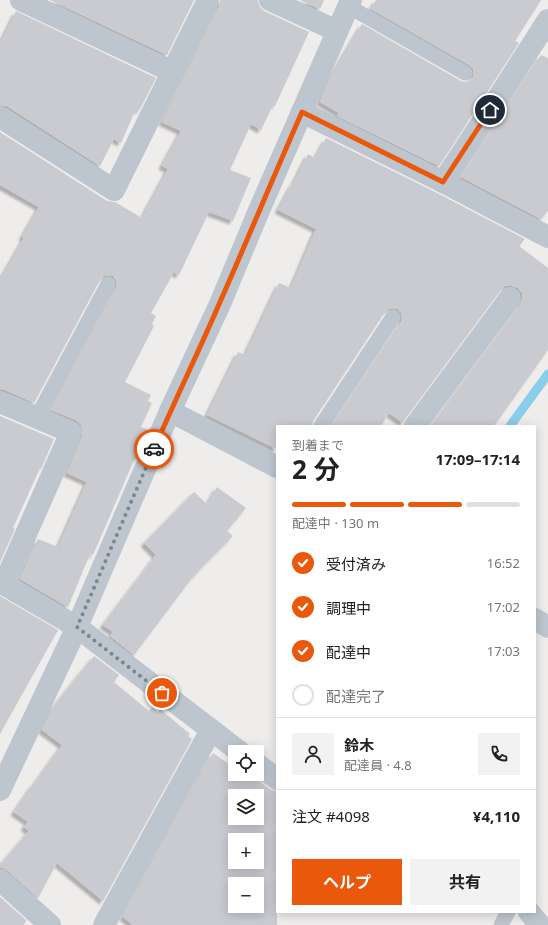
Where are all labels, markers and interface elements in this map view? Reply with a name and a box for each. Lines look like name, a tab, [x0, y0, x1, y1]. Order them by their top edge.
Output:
pin	[473, 93, 507, 127]
icon: home	[479, 99, 501, 121]
courier	[134, 429, 174, 469]
text: 到着まで	[292, 436, 344, 454]
icon: car	[143, 438, 165, 460]
text: 17:09–17:14	[435, 449, 520, 469]
text: 2 分	[292, 451, 340, 487]
text: 配達中 · 130 m	[292, 514, 379, 532]
icon: check	[292, 552, 314, 574]
text: 受付済み	[326, 554, 386, 574]
text: 16:52	[487, 554, 520, 572]
icon: check	[292, 596, 314, 618]
text: 調理中	[326, 598, 371, 618]
text: 17:02	[487, 598, 520, 616]
icon: check	[292, 640, 314, 662]
text: 配達中	[326, 642, 371, 662]
text: 17:03	[487, 642, 520, 660]
pin	[145, 676, 179, 710]
icon: bag	[151, 682, 173, 704]
text: 配達完了	[326, 686, 386, 706]
button: person	[292, 733, 334, 775]
button: phone	[478, 733, 520, 775]
text: 鈴木	[344, 735, 374, 755]
map controls	[228, 745, 264, 913]
button: locate	[228, 745, 264, 781]
text: 配達員 · 4.8	[344, 756, 412, 774]
button: layers	[228, 789, 264, 825]
text: 注文 #4098	[292, 806, 370, 826]
text: ¥4,110	[473, 806, 520, 826]
button: +	[228, 833, 264, 869]
button: ヘルプ	[292, 859, 402, 905]
button: 共有	[410, 859, 520, 905]
button: −	[228, 877, 264, 913]

